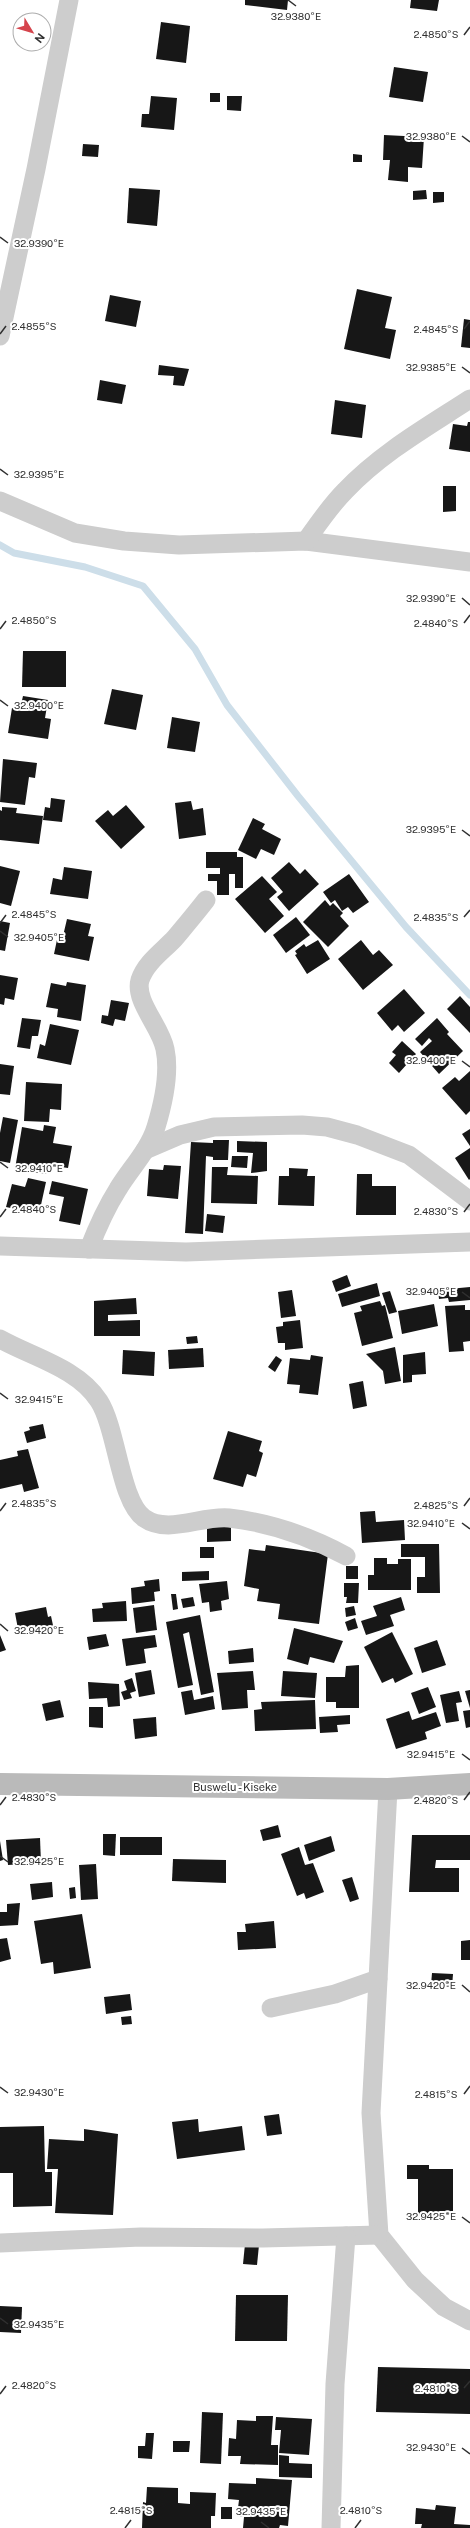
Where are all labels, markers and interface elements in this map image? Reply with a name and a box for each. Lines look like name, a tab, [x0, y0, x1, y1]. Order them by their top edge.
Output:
text: 32.9380°E	[271, 10, 321, 22]
north arrow	[12, 12, 52, 52]
text: 2.4850°S	[414, 28, 459, 40]
text: N	[33, 31, 47, 45]
text: 32.9380°E	[406, 130, 456, 142]
text: 32.9390°E	[14, 237, 64, 249]
text: 2.4855°S	[11, 320, 57, 332]
text: 2.4845°S	[414, 323, 459, 335]
text: 32.9385°E	[406, 361, 456, 373]
text: 32.9395°E	[14, 468, 64, 480]
text: 32.9390°E	[406, 592, 456, 604]
text: 2.4850°S	[12, 614, 57, 626]
text: 2.4840°S	[414, 617, 459, 629]
text: 32.9400°E	[14, 699, 64, 711]
text: 32.9395°E	[406, 823, 456, 835]
text: 2.4845°S	[12, 908, 57, 920]
text: 2.4835°S	[414, 911, 459, 923]
text: 32.9405°E	[14, 931, 64, 943]
text: 32.9400°E	[406, 1054, 456, 1066]
text: 32.9410°E	[15, 1162, 63, 1174]
text: 2.4840°S	[12, 1203, 57, 1215]
text: 2.4830°S	[414, 1205, 459, 1217]
text: 32.9405°E	[406, 1285, 456, 1297]
text: 32.9415°E	[15, 1393, 63, 1405]
text: 2.4835°S	[12, 1497, 57, 1509]
text: 2.4825°S	[414, 1499, 459, 1511]
text: 32.9410°E	[407, 1517, 455, 1529]
text: 32.9420°E	[14, 1624, 64, 1636]
text: 32.9415°E	[407, 1748, 455, 1760]
street label: Buswelu - Kiseke	[193, 1781, 277, 1793]
text: 2.4830°S	[12, 1791, 57, 1803]
text: 2.4820°S	[414, 1794, 458, 1806]
text: 32.9425°E	[14, 1855, 64, 1867]
text: 32.9420°E	[406, 1979, 456, 1991]
text: 32.9430°E	[14, 2086, 64, 2098]
text: 2.4815°S	[415, 2088, 458, 2100]
text: 32.9425°E	[406, 2210, 456, 2222]
text: 32.9435°E	[14, 2318, 64, 2330]
text: 2.4820°S	[12, 2379, 56, 2391]
text: 2.4810°S	[415, 2382, 458, 2394]
text: 32.9430°E	[406, 2441, 456, 2453]
text: 2.4815°S	[110, 2504, 153, 2516]
text: 2.4810°S	[340, 2504, 383, 2516]
text: 32.9435°E	[236, 2505, 286, 2517]

